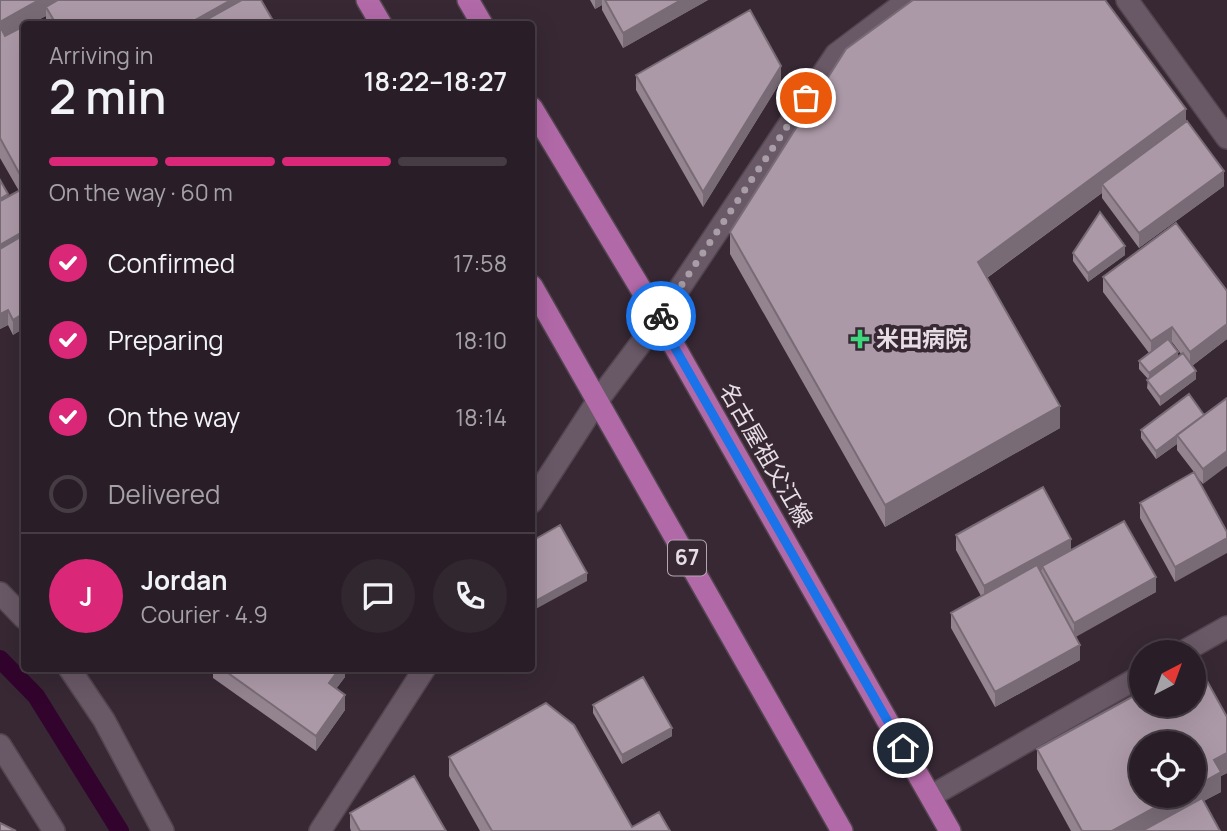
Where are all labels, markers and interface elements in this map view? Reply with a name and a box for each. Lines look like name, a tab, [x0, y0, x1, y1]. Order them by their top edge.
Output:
text: Arriving in	[49, 39, 154, 71]
text: 18:22–18:27	[364, 63, 507, 99]
text: 2 min	[49, 65, 166, 128]
pin	[776, 68, 836, 128]
icon: bag	[787, 79, 825, 117]
text: On the way · 60 m	[49, 176, 233, 208]
icon: check	[49, 244, 87, 282]
text: Confirmed	[108, 245, 235, 281]
text: 17:58	[453, 247, 507, 279]
courier	[626, 281, 696, 351]
icon: bike	[642, 297, 680, 335]
icon: check	[49, 321, 87, 359]
text: Preparing	[108, 322, 224, 358]
place label: 米田病院	[876, 322, 968, 354]
text: 18:10	[455, 324, 507, 356]
marker: 米田病院	[850, 329, 870, 349]
street label: 名古屋祖父江線	[713, 377, 821, 532]
icon: check	[49, 398, 87, 436]
text: On the way	[108, 399, 240, 435]
text: 18:14	[455, 401, 507, 433]
text: Delivered	[108, 476, 220, 512]
road number: 67	[668, 540, 706, 576]
button: chat	[341, 559, 415, 633]
button: phone	[433, 559, 507, 633]
text: Jordan	[141, 562, 227, 598]
text: J	[79, 578, 93, 614]
text: Courier · 4.9	[141, 598, 268, 630]
north arrow	[1129, 640, 1206, 718]
map controls	[1129, 640, 1206, 808]
pin	[873, 718, 933, 778]
icon: home	[884, 729, 922, 767]
button: locate	[1129, 731, 1206, 808]

